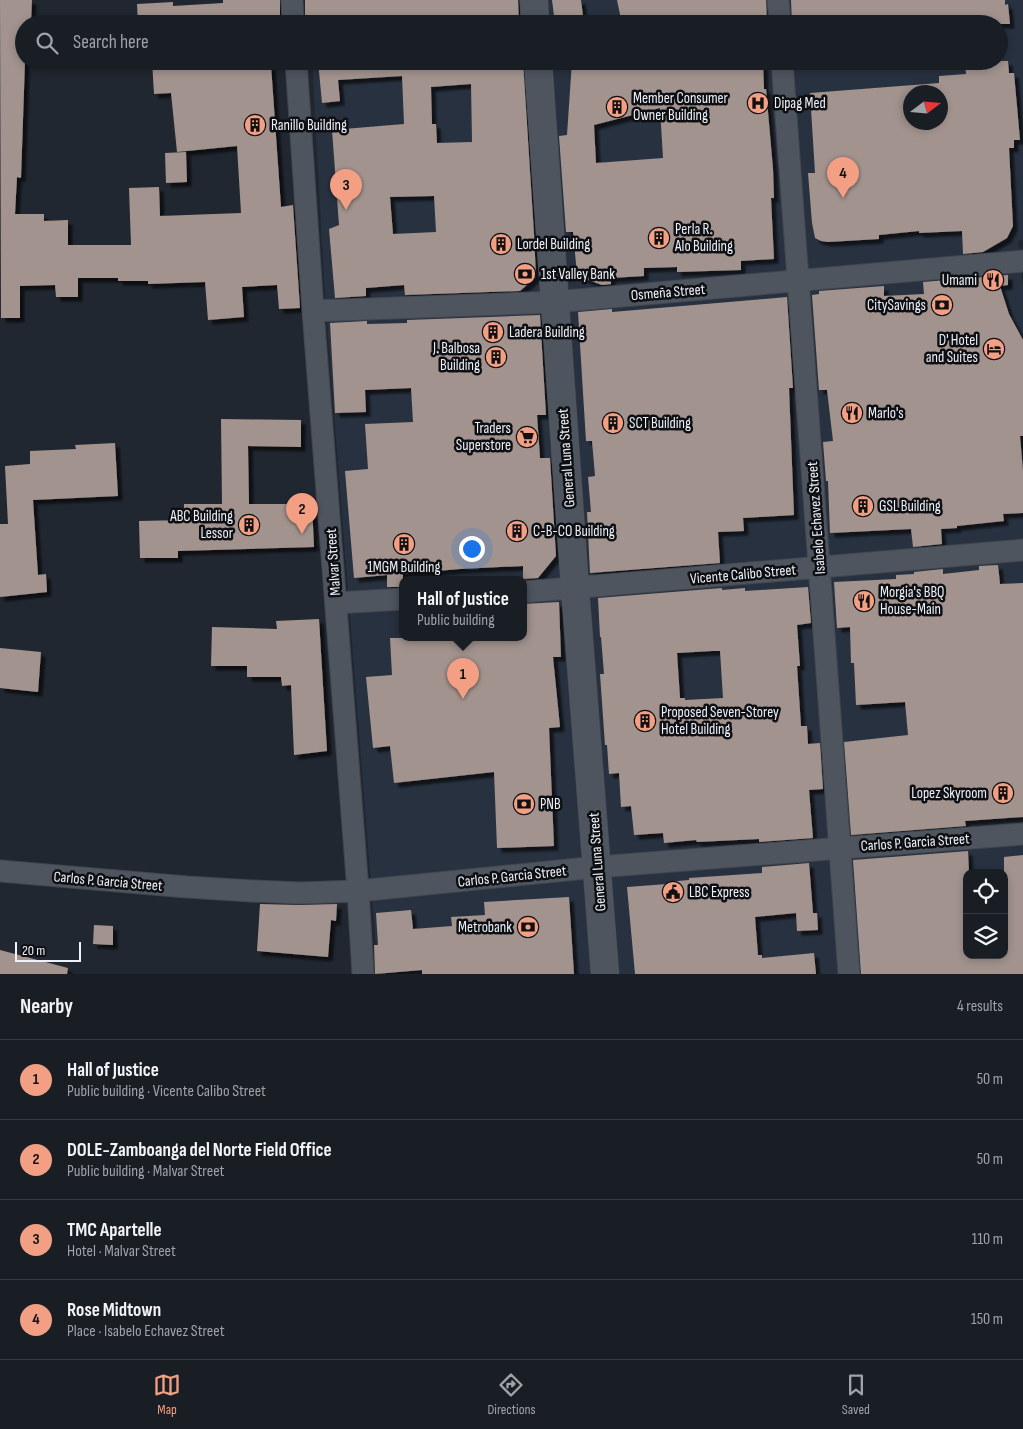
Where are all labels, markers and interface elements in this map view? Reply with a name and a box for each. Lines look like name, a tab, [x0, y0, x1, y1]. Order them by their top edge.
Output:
search box	[15, 15, 1008, 70]
icon: search	[33, 29, 61, 57]
text: Search here	[73, 31, 149, 54]
north arrow	[903, 85, 948, 130]
place label: Member Consumer Owner Building	[633, 89, 729, 125]
hospital icon: Dipag Med	[746, 91, 770, 115]
place label: Dipag Med	[774, 94, 826, 113]
building icon: Member Consumer Owner Building	[605, 95, 629, 119]
building icon: Ranillo Building	[243, 113, 267, 137]
place label: Ranillo Building	[271, 116, 347, 135]
pin: 4	[827, 157, 859, 198]
pin: 3	[330, 169, 362, 210]
place label: Perla R. Alo Building	[674, 220, 733, 256]
building icon: Perla R. Alo Building	[647, 226, 671, 250]
building icon: Lordel Building	[489, 232, 513, 256]
place label: Lordel Building	[517, 235, 590, 254]
bank icon: 1st Valley Bank	[513, 262, 537, 286]
place label: 1st Valley Bank	[541, 265, 615, 284]
restaurant icon: Umami	[981, 268, 1005, 292]
place label: Umami	[942, 271, 977, 290]
street label: Osmeña Street	[630, 280, 706, 305]
bank icon: CitySavings	[930, 293, 954, 317]
place label: CitySavings	[867, 296, 926, 315]
building icon: Ladera Building	[481, 320, 505, 344]
place label: Ladera Building	[509, 323, 585, 342]
place label: D' Hotel and Suites	[926, 331, 978, 367]
hotel icon: D' Hotel and Suites	[982, 337, 1006, 361]
place label: J. Balbosa Building	[432, 339, 480, 375]
building icon: J. Balbosa Building	[484, 345, 508, 369]
restaurant icon: Marlo's	[840, 401, 864, 425]
place label: Marlo's	[868, 404, 904, 423]
street label: General Luna Street	[554, 407, 579, 508]
building icon: SCT Building	[601, 411, 625, 435]
place label: SCT Building	[629, 414, 691, 433]
place label: Traders Superstore	[456, 419, 511, 455]
supermarket icon: Traders Superstore	[515, 425, 539, 449]
street label: Isabelo Echavez Street	[803, 460, 830, 575]
pin: 2	[286, 493, 318, 534]
building icon: GSL Building	[851, 494, 875, 518]
place label: GSL Building	[879, 497, 941, 516]
place label: ABC Building Lessor	[169, 507, 234, 543]
building icon: ABC Building Lessor	[237, 513, 261, 537]
building icon: C-B-CO Building	[505, 519, 529, 543]
place label: C-B-CO Building	[533, 522, 615, 541]
street label: Malvar Street	[322, 527, 345, 596]
building icon: 1MGM Building	[392, 532, 416, 556]
your location	[459, 536, 485, 562]
place label: 1MGM Building	[368, 558, 440, 577]
street label: Vicente Calibo Street	[689, 560, 797, 589]
popup	[399, 576, 527, 641]
place label: Morgia's BBQ House-Main	[880, 583, 944, 619]
text: Hall of Justice	[417, 588, 509, 611]
restaurant icon: Morgia's BBQ House-Main	[852, 589, 876, 613]
text: Public building	[417, 611, 495, 630]
pin: 1	[447, 658, 479, 699]
place label: Proposed Seven-Storey Hotel Building	[661, 703, 779, 739]
building icon: Proposed Seven-Storey Hotel Building	[633, 709, 657, 733]
building icon: Lopez Skyroom	[991, 781, 1015, 805]
place label: Lopez Skyroom	[911, 784, 987, 803]
bank icon: PNB	[512, 792, 536, 816]
place label: PNB	[540, 795, 561, 814]
street label: General Luna Street	[585, 811, 610, 912]
street label: Carlos P. Garcia Street	[860, 829, 971, 856]
street label: Carlos P. Garcia Street	[457, 861, 568, 892]
street label: Carlos P. Garcia Street	[53, 867, 164, 896]
map controls	[963, 869, 1008, 959]
button: locate	[963, 869, 1008, 914]
public building icon: LBC Express	[661, 880, 685, 904]
place label: LBC Express	[689, 883, 750, 902]
button: layers	[963, 914, 1008, 959]
bank icon: Metrobank	[516, 915, 540, 939]
place label: Metrobank	[458, 918, 512, 937]
scale bar	[15, 939, 81, 962]
text: 20 m	[22, 942, 45, 959]
text: Nearby	[20, 994, 73, 1019]
text: 4 results	[957, 997, 1003, 1016]
text: Hall of Justice	[67, 1059, 159, 1082]
text: 1	[33, 1070, 39, 1089]
text: 50 m	[977, 1070, 1003, 1089]
text: Public building · Vicente Calibo Street	[67, 1082, 266, 1101]
text: DOLE-Zamboanga del Norte Field Office	[67, 1139, 332, 1162]
text: 2	[32, 1150, 40, 1169]
text: 50 m	[977, 1150, 1003, 1169]
text: Public building · Malvar Street	[67, 1162, 224, 1181]
text: TMC Apartelle	[67, 1219, 162, 1242]
text: 3	[32, 1230, 40, 1249]
text: 110 m	[972, 1230, 1003, 1249]
text: Hotel · Malvar Street	[67, 1242, 176, 1261]
text: Rose Midtown	[67, 1299, 161, 1322]
text: 4	[32, 1310, 40, 1329]
text: 150 m	[971, 1310, 1003, 1329]
text: Place · Isabelo Echavez Street	[67, 1322, 225, 1341]
tab: Map	[153, 1371, 181, 1418]
tab: Directions	[487, 1371, 536, 1418]
tab: Saved	[842, 1371, 870, 1418]

